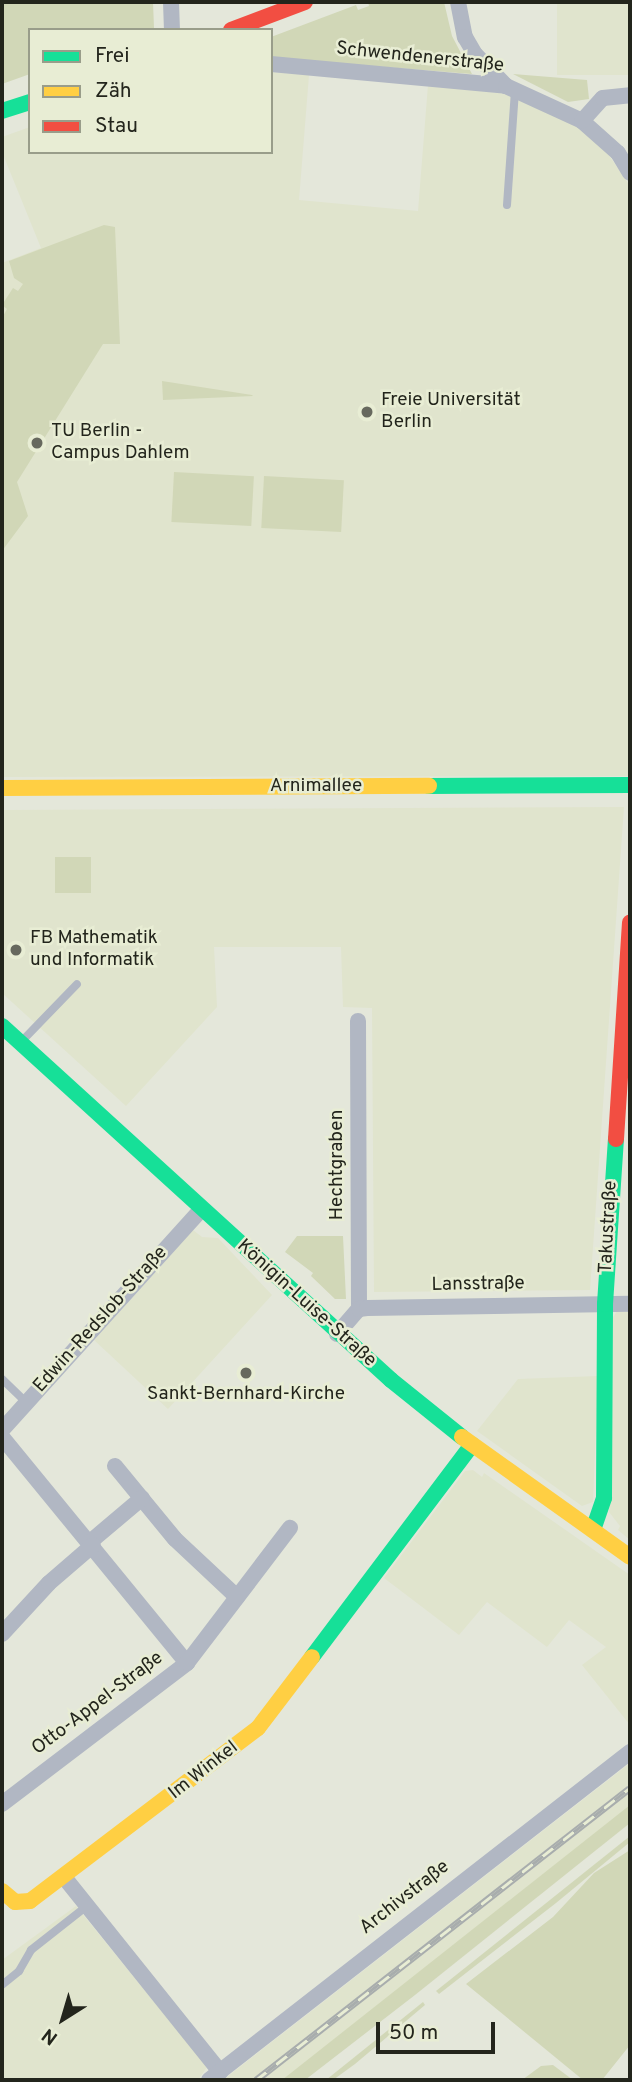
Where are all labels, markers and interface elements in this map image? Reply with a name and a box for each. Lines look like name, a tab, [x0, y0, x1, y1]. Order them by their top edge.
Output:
legend	[28, 28, 273, 154]
street label: Schwendenerstraße	[335, 38, 505, 78]
text: Frei	[95, 43, 130, 70]
text: Zäh	[95, 78, 132, 105]
text: Stau	[95, 113, 138, 140]
place label: Freie Universität Berlin	[381, 390, 521, 434]
marker: Freie Universität Berlin	[359, 404, 375, 420]
place label: TU Berlin - Campus Dahlem	[51, 421, 189, 465]
marker: TU Berlin - Campus Dahlem	[29, 435, 45, 451]
street label: Arnimallee	[270, 776, 362, 798]
place label: FB Mathematik und Informatik	[30, 928, 158, 972]
marker: FB Mathematik und Informatik	[8, 942, 24, 958]
street label: Hechtgraben	[327, 1110, 349, 1220]
street label: Takustraße	[595, 1180, 623, 1274]
street label: Königin-Luise-Straße	[232, 1235, 380, 1373]
street label: Edwin-Redslob-Straße	[29, 1242, 173, 1398]
street label: Lansstraße	[431, 1273, 525, 1297]
marker: Sankt-Bernhard-Kirche	[238, 1365, 254, 1381]
place label: Sankt-Bernhard-Kirche	[147, 1384, 345, 1406]
street label: Otto-Appel-Straße	[28, 1647, 168, 1761]
street label: Im Winkel	[165, 1737, 243, 1805]
street label: Archivstraße	[356, 1856, 454, 1940]
north arrow	[28, 1984, 98, 2054]
scale bar	[380, 2008, 499, 2052]
text: 50 m	[389, 2020, 438, 2047]
text: N	[38, 2022, 63, 2049]

